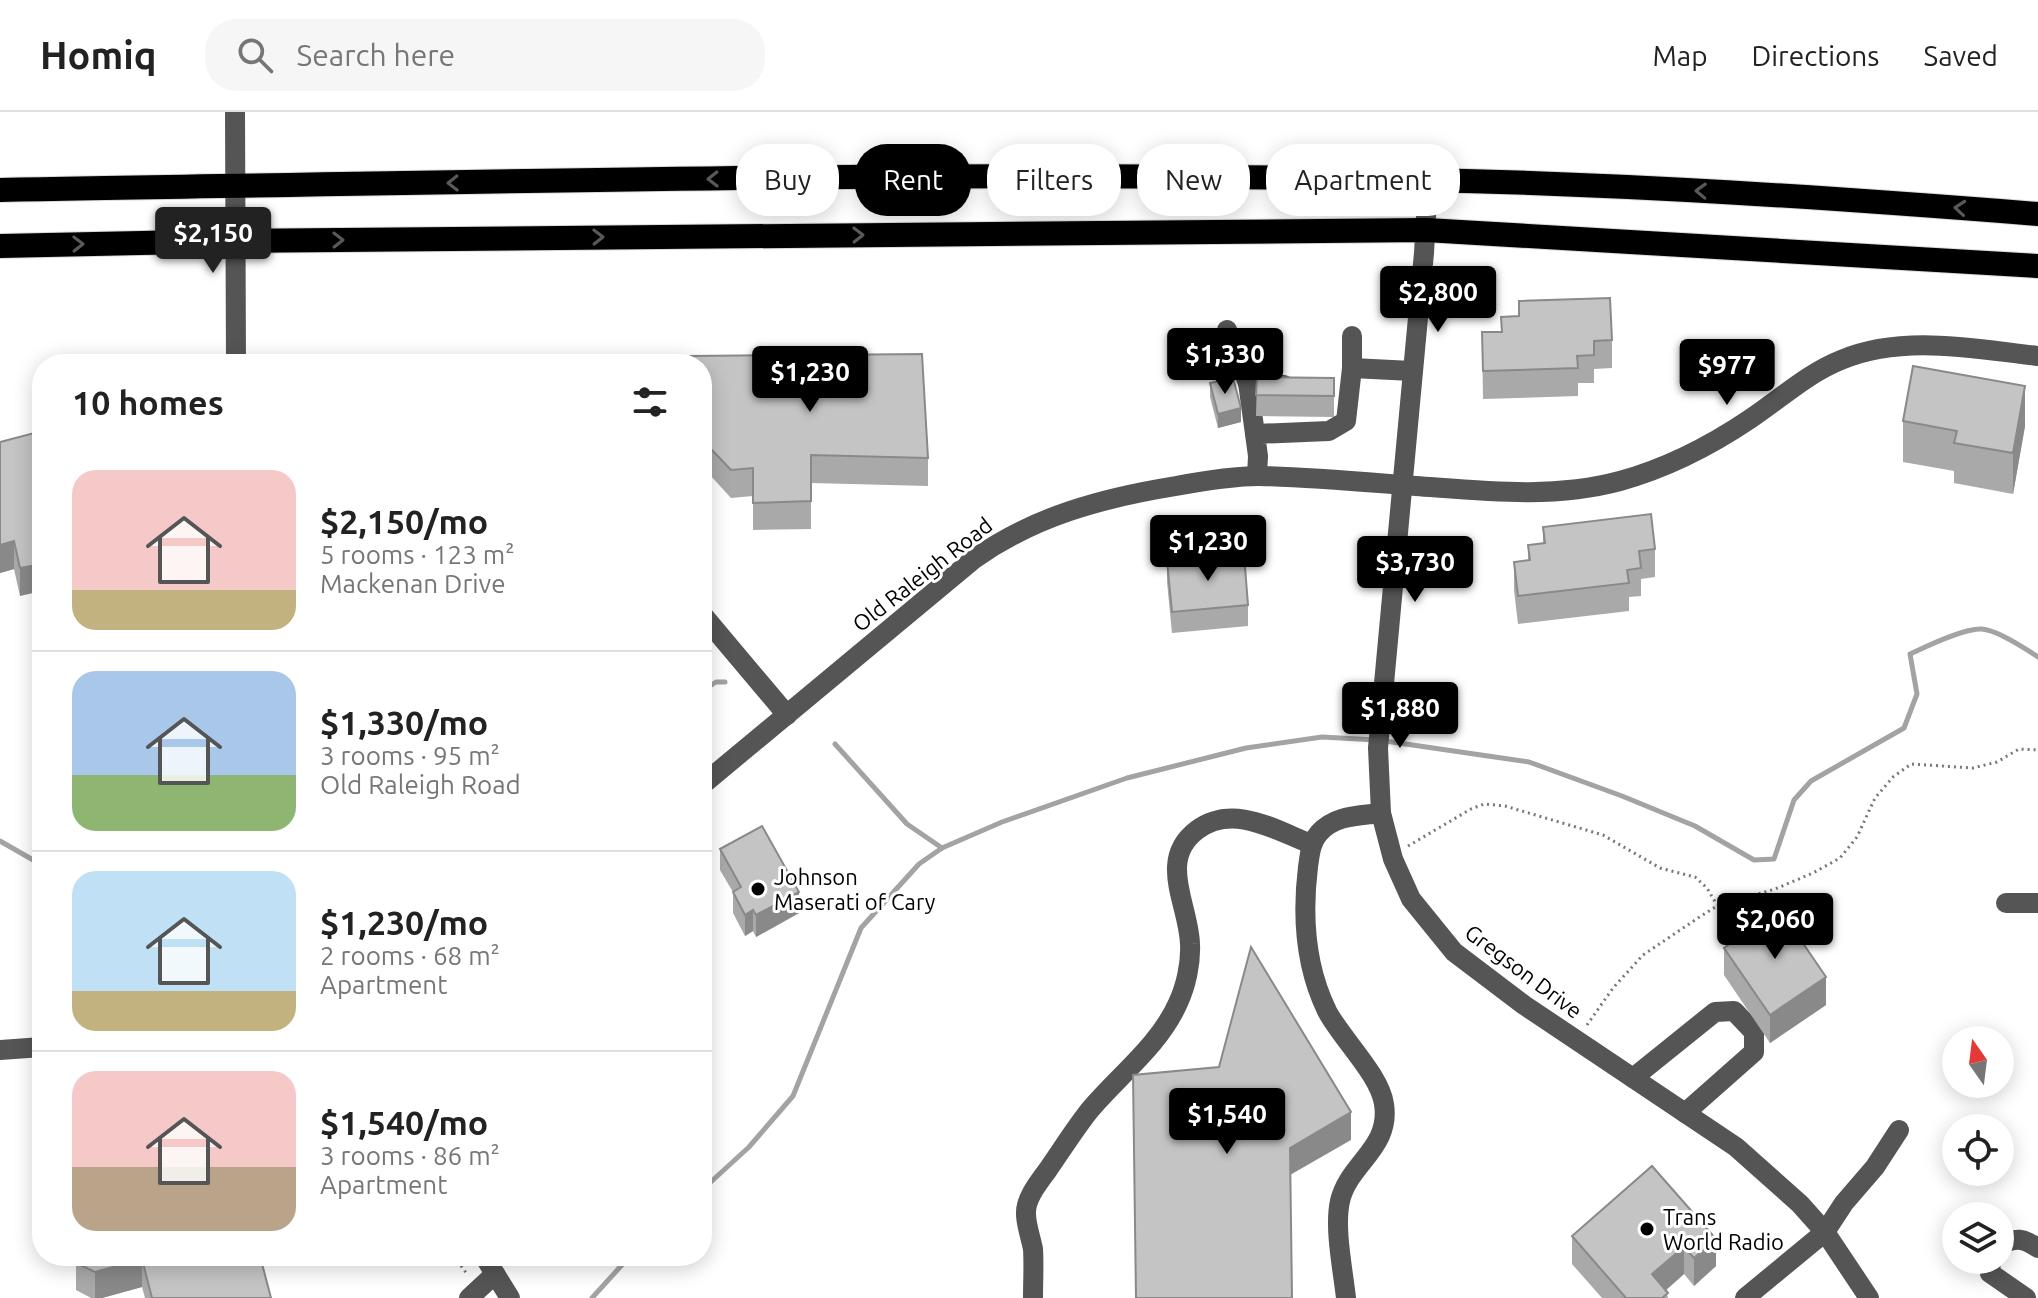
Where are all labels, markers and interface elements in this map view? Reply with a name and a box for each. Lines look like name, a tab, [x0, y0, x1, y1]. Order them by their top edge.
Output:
search box	[205, 19, 765, 91]
icon: search	[233, 33, 277, 77]
text: Homiq	[40, 34, 157, 76]
text: Search here	[297, 38, 455, 72]
text: Map	[1652, 40, 1708, 71]
text: Directions	[1752, 40, 1879, 71]
text: Saved	[1923, 40, 1998, 71]
chip: Buy	[736, 144, 839, 216]
chip: Rent	[855, 144, 971, 216]
chip: Filters	[987, 144, 1121, 216]
chip: New	[1137, 144, 1250, 216]
chip: Apartment	[1266, 144, 1460, 216]
one-way arrow	[706, 170, 719, 188]
one-way arrow	[446, 174, 459, 191]
one-way arrow	[1694, 182, 1707, 199]
one-way arrow	[1953, 200, 1966, 217]
pin: $2,150	[148, 207, 278, 275]
text: $2,150	[173, 218, 253, 247]
one-way arrow	[852, 226, 865, 244]
one-way arrow	[592, 228, 605, 246]
one-way arrow	[332, 231, 345, 249]
one-way arrow	[72, 235, 85, 253]
pin: $2,800	[1373, 266, 1503, 334]
text: $2,800	[1398, 277, 1478, 306]
pin: $1,330	[1160, 328, 1290, 396]
text: $1,330	[1185, 339, 1265, 368]
pin: $977	[1680, 339, 1774, 407]
pin: $1,230	[745, 346, 875, 414]
text: $977	[1698, 350, 1756, 379]
text: $1,230	[770, 357, 850, 386]
icon: filters	[628, 380, 672, 424]
text: 10 homes	[72, 383, 224, 421]
icon: home	[136, 502, 232, 598]
text: $2,150/mo	[320, 502, 488, 540]
street label: Old Raleigh Road	[847, 512, 997, 636]
pin: $1,230	[1143, 515, 1273, 583]
text: $1,230	[1168, 526, 1248, 555]
pin: $3,730	[1350, 536, 1480, 604]
text: 5 rooms · 123 m²	[320, 540, 515, 569]
text: $3,730	[1375, 547, 1455, 576]
text: Mackenan Drive	[320, 569, 506, 598]
pin: $1,880	[1335, 682, 1465, 750]
text: $1,880	[1360, 693, 1440, 722]
icon: home	[136, 703, 232, 799]
text: $1,330/mo	[320, 703, 488, 741]
text: 3 rooms · 95 m²	[320, 741, 500, 770]
text: Old Raleigh Road	[320, 770, 521, 799]
place label: Johnson Maserati of Cary	[774, 864, 936, 914]
marker: Johnson Maserati of Cary	[749, 880, 767, 898]
pin: $2,060	[1710, 893, 1840, 961]
icon: home	[136, 903, 232, 999]
text: $1,230/mo	[320, 903, 488, 941]
text: $2,060	[1735, 904, 1815, 933]
street label: Gregson Drive	[1461, 919, 1587, 1023]
text: 2 rooms · 68 m²	[320, 941, 500, 970]
text: Apartment	[320, 970, 447, 999]
north arrow	[1942, 1026, 2014, 1098]
map controls	[1942, 1026, 2014, 1274]
pin: $1,540	[1162, 1088, 1292, 1156]
text: $1,540	[1187, 1099, 1267, 1128]
icon: home	[136, 1103, 232, 1199]
text: $1,540/mo	[320, 1103, 488, 1141]
button: locate	[1942, 1114, 2014, 1186]
text: 3 rooms · 86 m²	[320, 1141, 500, 1170]
text: Apartment	[320, 1170, 447, 1199]
button: layers	[1942, 1202, 2014, 1274]
place label: Trans World Radio	[1663, 1204, 1784, 1254]
marker: Trans World Radio	[1638, 1220, 1656, 1238]

